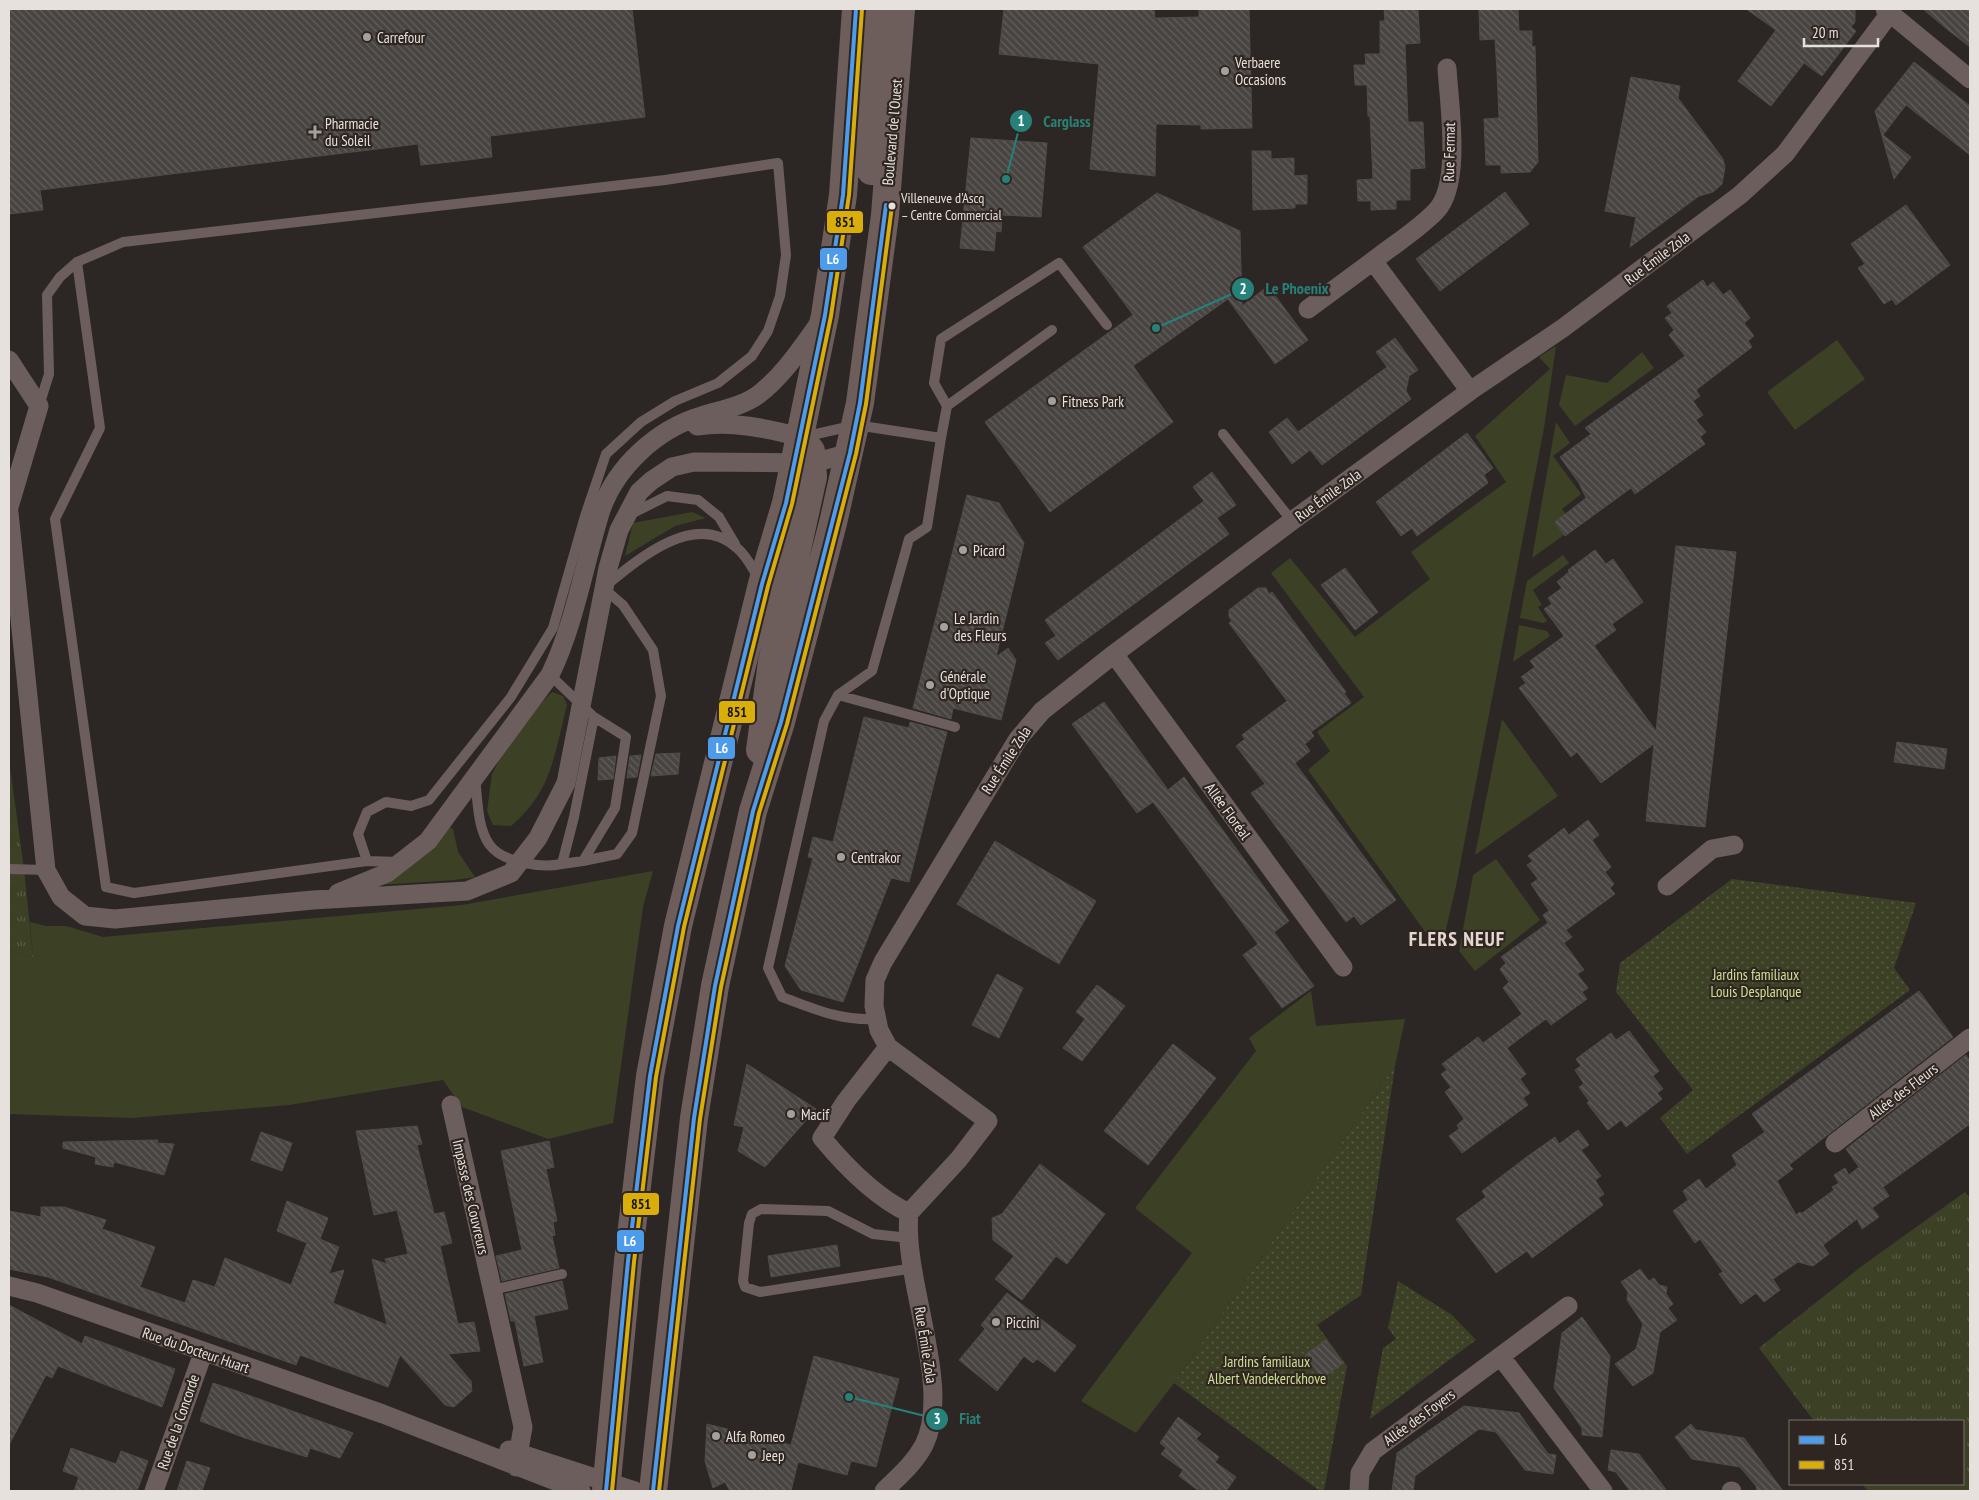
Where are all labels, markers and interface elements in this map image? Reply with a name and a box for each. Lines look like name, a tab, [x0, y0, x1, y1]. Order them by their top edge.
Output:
scale bar	[1804, 15, 1878, 47]
text: 20 m	[1812, 23, 1838, 42]
place label: Carrefour	[377, 28, 426, 47]
marker: Carrefour	[361, 31, 373, 43]
place label: Verbaere Occasions	[1234, 53, 1286, 89]
marker: Verbaere Occasions	[1219, 65, 1231, 77]
street label: Boulevard de l'Ouest	[878, 78, 906, 186]
callout: Carglass	[1008, 105, 1100, 136]
text: 1	[1017, 111, 1025, 130]
text: Carglass	[1043, 111, 1091, 131]
place label: Pharmacie du Soleil	[325, 114, 379, 150]
street label: Rue Fermat	[1439, 122, 1459, 182]
marker: Pharmacie du Soleil	[309, 126, 321, 138]
place label: Villeneuve d'Ascq – Centre Commercial	[900, 189, 1002, 224]
marker: Villeneuve d'Ascq – Centre Commercial	[887, 201, 897, 211]
line badge: 851	[826, 210, 864, 234]
text: 851	[835, 213, 855, 231]
street label: Rue Émile Zola	[1620, 227, 1694, 289]
line badge: L6	[819, 247, 848, 271]
text: L6	[827, 250, 840, 268]
callout: Le Phoenix	[1231, 273, 1339, 304]
text: Le Phoenix	[1265, 278, 1329, 298]
text: 2	[1239, 279, 1247, 298]
place label: Fitness Park	[1062, 392, 1124, 411]
marker: Fitness Park	[1046, 395, 1058, 407]
street label: Rue Émile Zola	[1291, 465, 1365, 525]
place label: Picard	[973, 541, 1005, 560]
marker: Picard	[957, 544, 969, 556]
place label: Le Jardin des Fleurs	[954, 609, 1007, 645]
marker: Le Jardin des Fleurs	[938, 621, 950, 633]
place label: Générale d'Optique	[940, 667, 990, 703]
marker: Générale d'Optique	[924, 679, 936, 691]
line badge: 851	[718, 700, 756, 724]
text: 851	[727, 703, 747, 721]
street label: Rue Émile Zola	[977, 722, 1035, 798]
line badge: L6	[707, 736, 736, 760]
text: L6	[716, 739, 729, 757]
street label: Allée Floréal	[1201, 779, 1255, 843]
place label: Centrakor	[851, 848, 902, 867]
marker: Centrakor	[835, 851, 847, 863]
district label: FLERS NEUF	[1409, 926, 1505, 952]
park label: Jardins familiaux Louis Desplanque	[1711, 965, 1802, 1001]
street label: Allée des Fleurs	[1865, 1059, 1941, 1123]
place label: Macif	[801, 1105, 830, 1124]
marker: Macif	[785, 1108, 797, 1120]
street label: Impasse des Couvreurs	[449, 1138, 493, 1256]
line badge: 851	[622, 1192, 660, 1216]
text: 851	[631, 1195, 651, 1213]
line badge: L6	[616, 1229, 645, 1253]
text: L6	[624, 1232, 637, 1250]
street label: Rue Émile Zola	[911, 1305, 941, 1385]
place label: Piccini	[1006, 1313, 1040, 1332]
marker: Piccini	[990, 1316, 1002, 1328]
street label: Rue du Docteur Huart	[140, 1323, 252, 1377]
park label: Jardins familiaux Albert Vandekerckhove	[1208, 1352, 1326, 1388]
street label: Rue de la Concorde	[153, 1372, 203, 1472]
street label: Allée des Foyers	[1379, 1385, 1459, 1449]
callout: Fiat	[924, 1403, 991, 1434]
text: Fiat	[959, 1408, 981, 1428]
text: 3	[933, 1409, 941, 1428]
legend	[1789, 1420, 1964, 1485]
place label: Alfa Romeo	[726, 1427, 785, 1446]
marker: Alfa Romeo	[710, 1430, 722, 1442]
text: L6	[1834, 1430, 1847, 1449]
place label: Jeep	[761, 1446, 784, 1465]
marker: Jeep	[746, 1449, 758, 1461]
text: 851	[1834, 1455, 1854, 1474]

